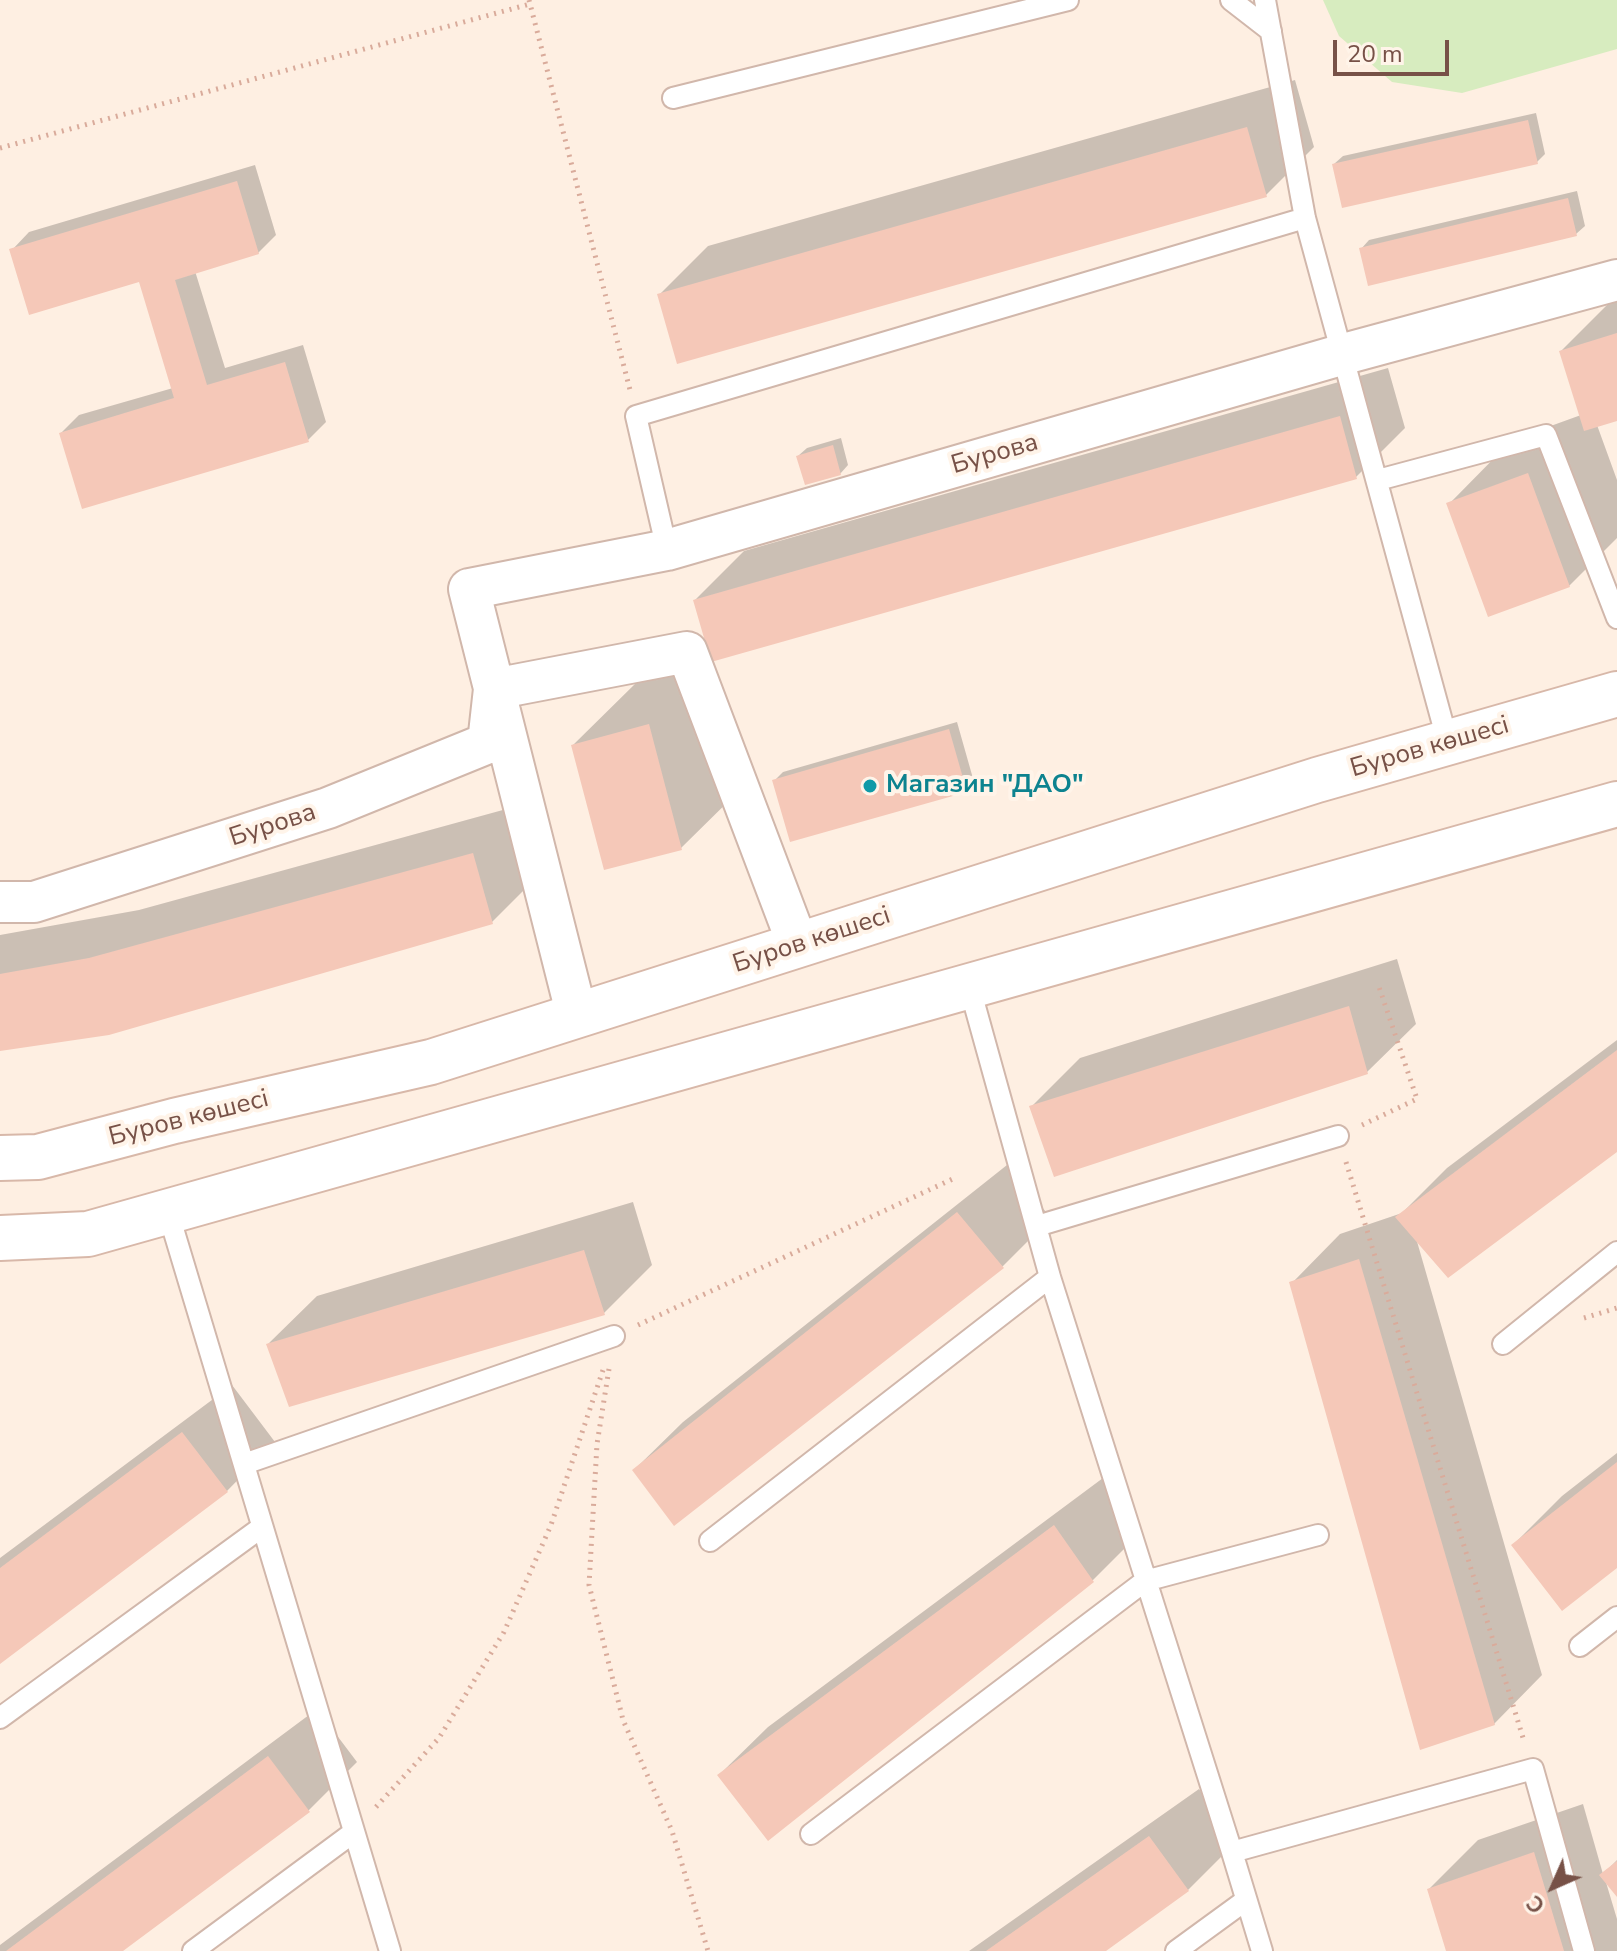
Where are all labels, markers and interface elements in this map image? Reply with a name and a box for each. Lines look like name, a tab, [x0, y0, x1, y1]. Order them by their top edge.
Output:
scale bar	[1337, 24, 1453, 74]
text: 20 m	[1347, 38, 1403, 70]
street label: Бурова	[948, 428, 1042, 482]
street label: Буров көшесі	[1347, 710, 1513, 786]
place label: Магазин "ДАО"	[886, 770, 1084, 802]
marker: Магазин "ДАО"	[861, 777, 879, 795]
street label: Бурова	[226, 797, 320, 855]
street label: Буров көшесі	[729, 901, 895, 981]
street label: Буров көшесі	[106, 1084, 272, 1154]
north arrow	[1513, 1847, 1593, 1927]
text: С	[1520, 1888, 1552, 1920]

